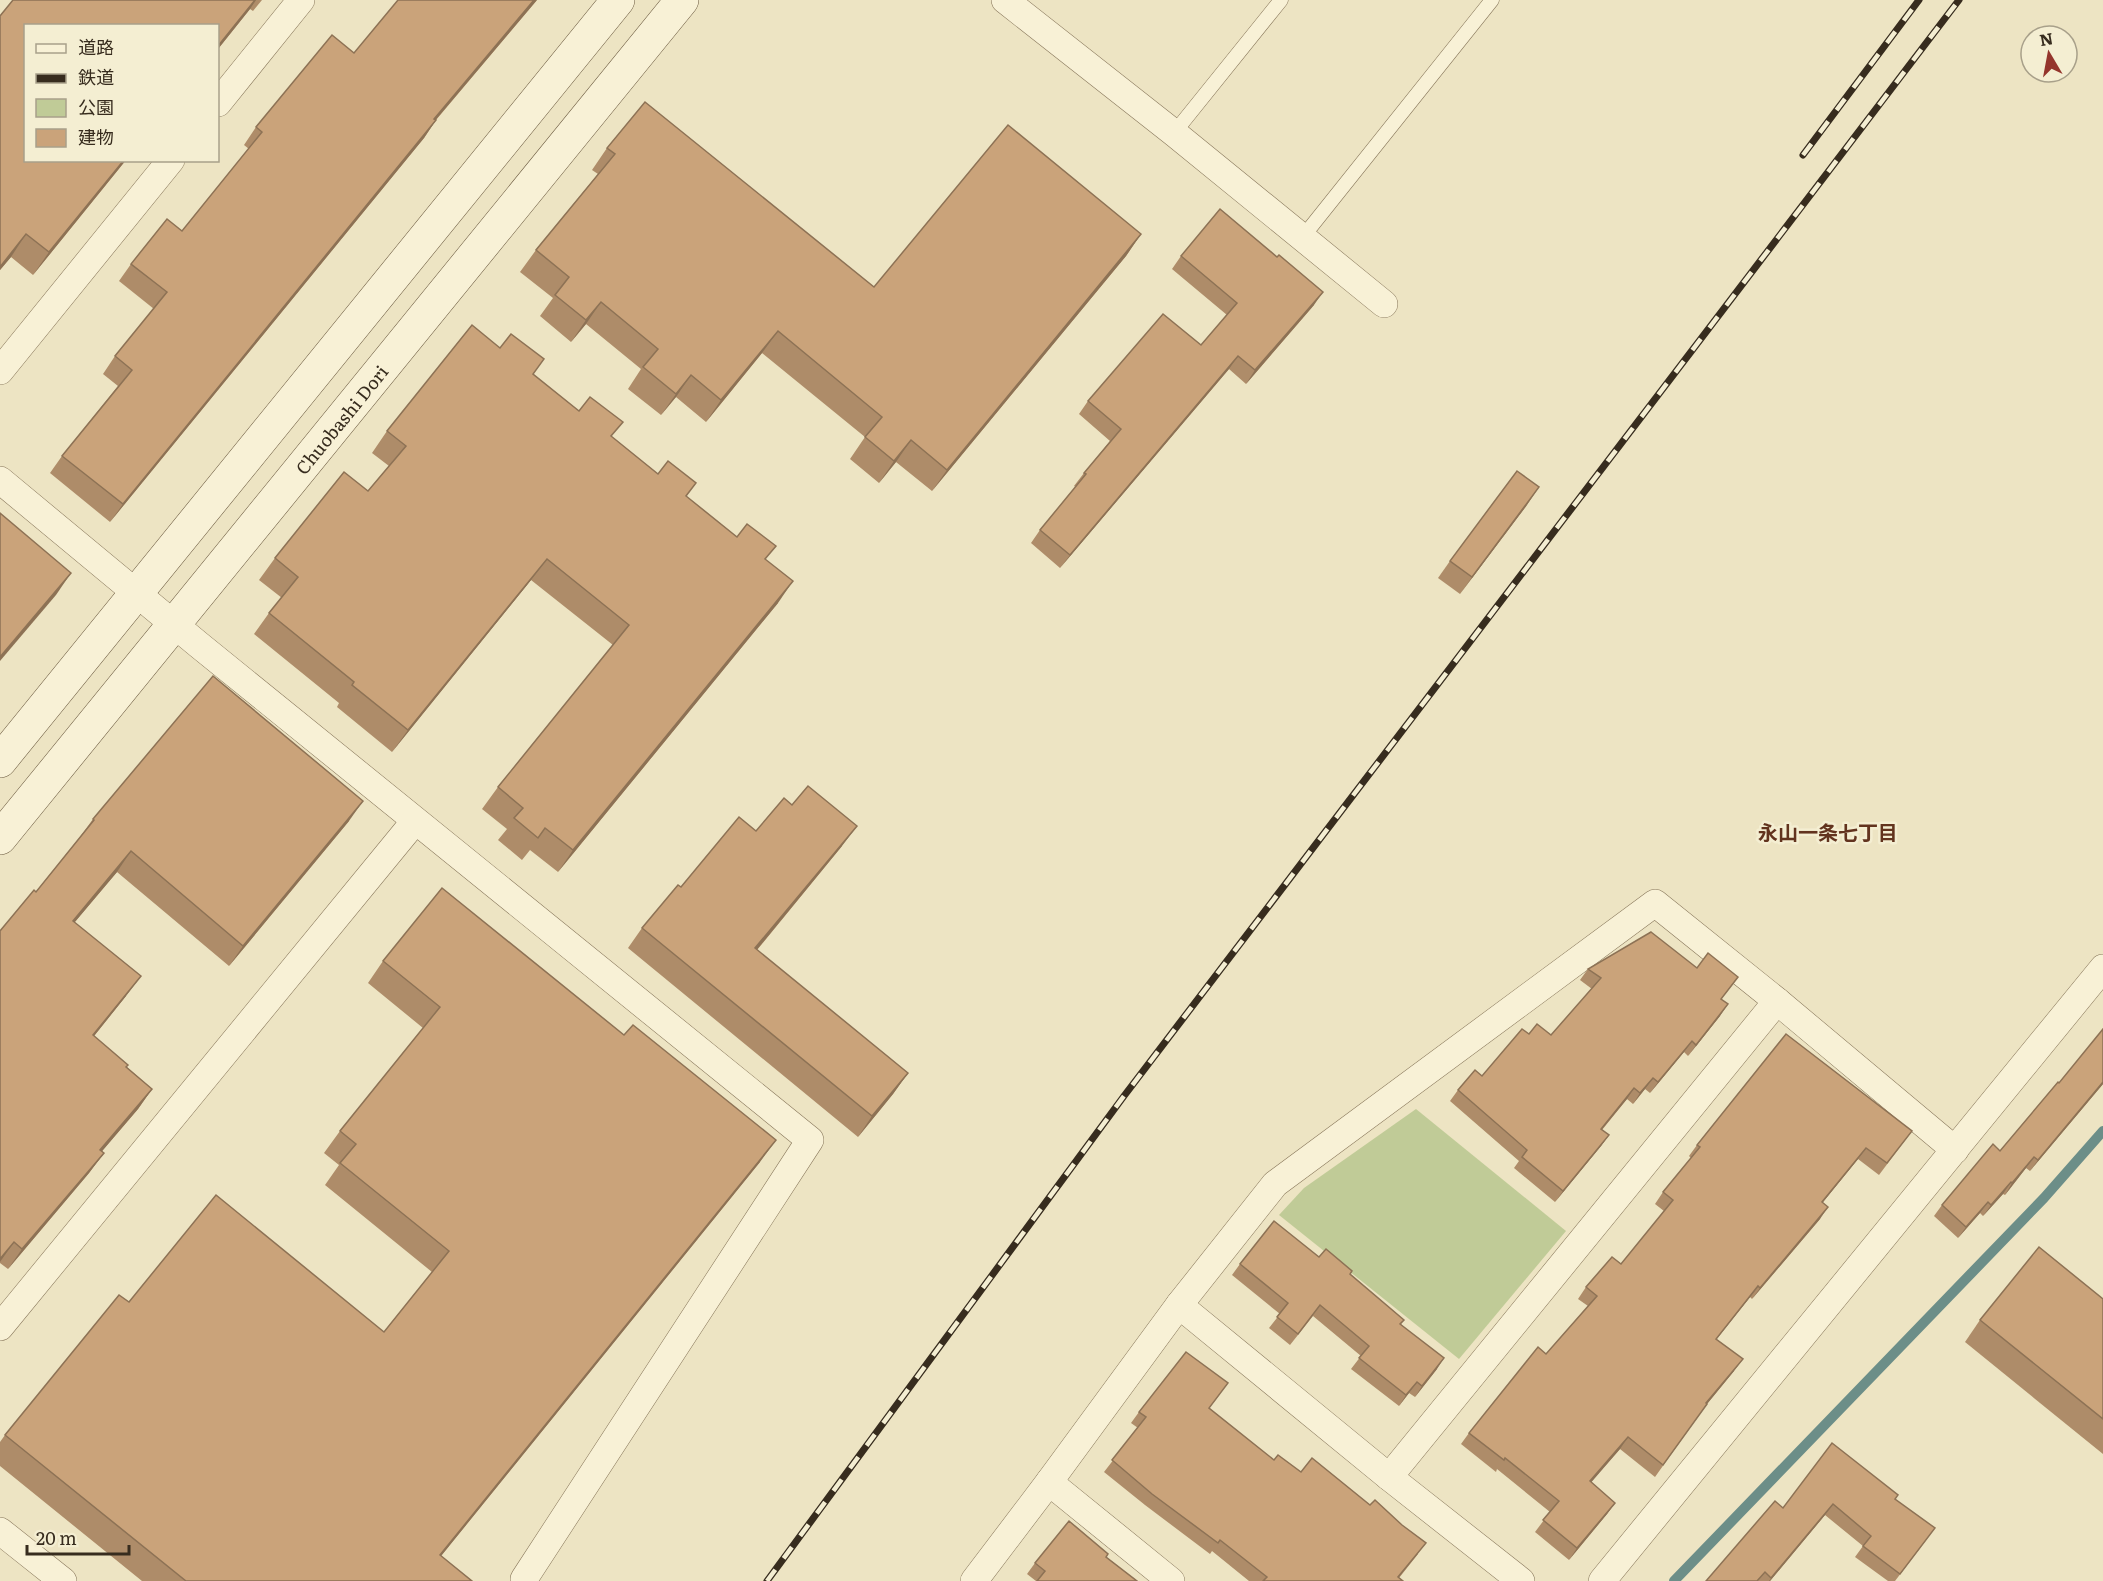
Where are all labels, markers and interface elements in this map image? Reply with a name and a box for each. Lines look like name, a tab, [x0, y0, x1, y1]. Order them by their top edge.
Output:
legend	[24, 24, 219, 162]
north arrow	[2019, 24, 2079, 84]
text: N	[2038, 25, 2055, 51]
text: 道路	[78, 33, 114, 60]
text: 鉄道	[78, 63, 114, 90]
text: 公園	[78, 93, 114, 120]
text: 建物	[78, 123, 114, 150]
street label: Chuobashi Dori	[288, 359, 394, 480]
district label: 永山一条七丁目	[1758, 816, 1898, 846]
scale bar	[27, 1518, 129, 1556]
text: 20 m	[36, 1524, 77, 1551]

